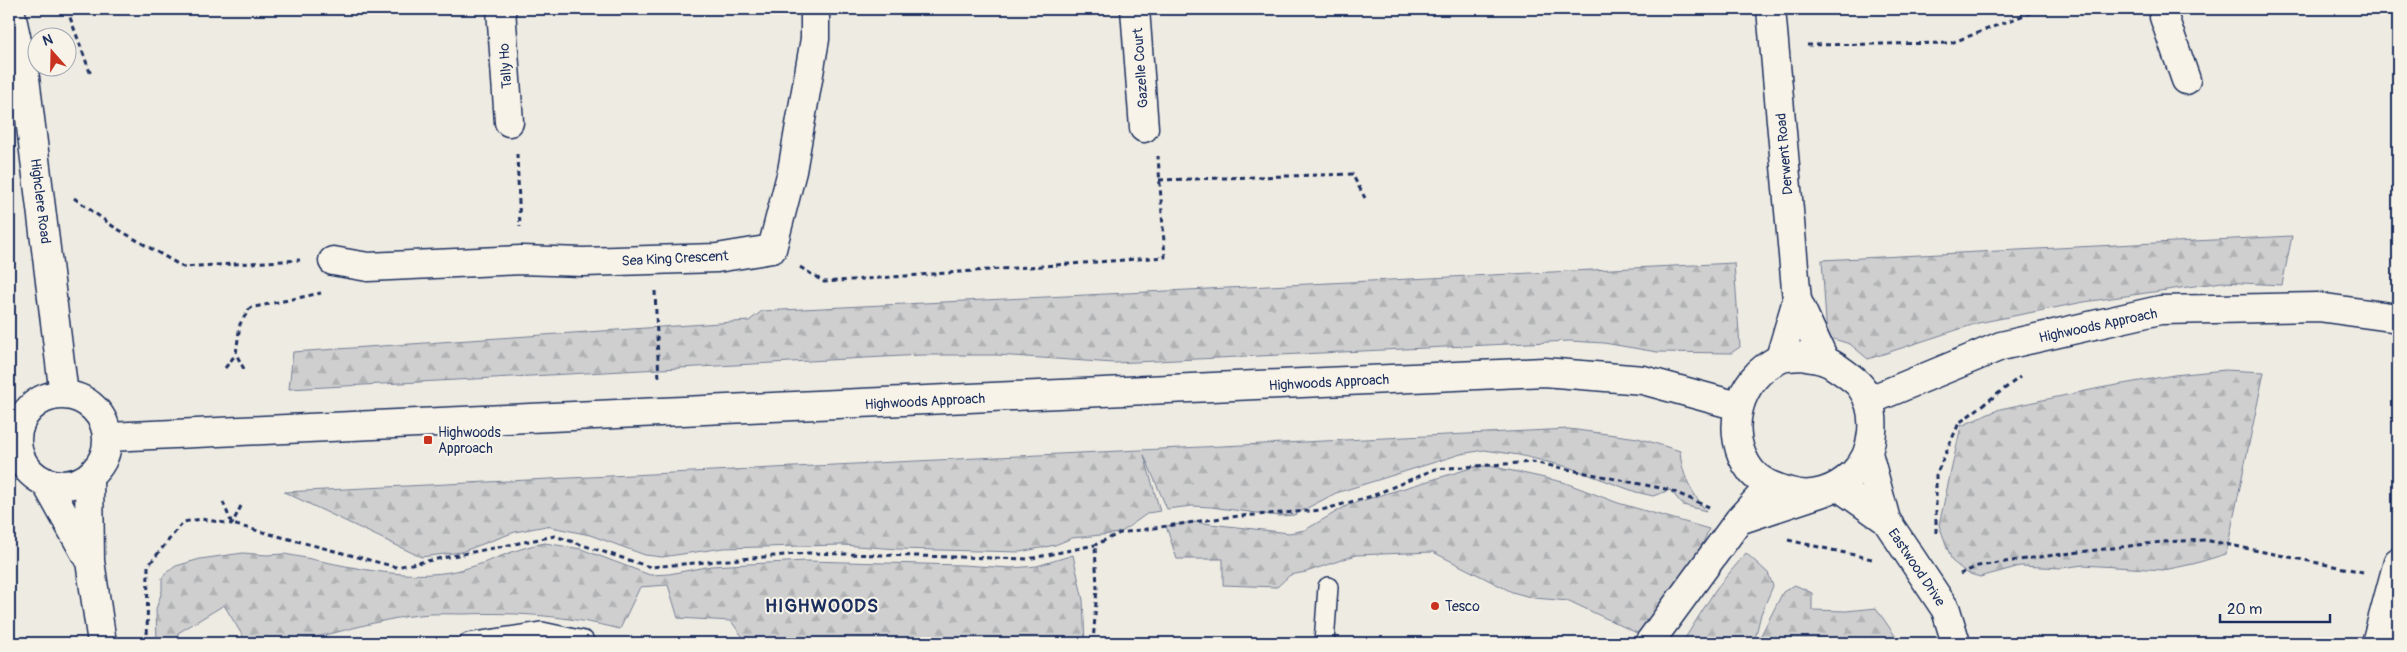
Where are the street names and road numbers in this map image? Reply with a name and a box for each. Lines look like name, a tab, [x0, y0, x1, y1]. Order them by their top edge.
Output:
street label: Gazelle Court	[1129, 27, 1152, 109]
street label: Tally Ho	[495, 42, 516, 89]
street label: Derwent Road	[1772, 112, 1797, 196]
street label: Highclere Road	[27, 157, 54, 245]
street label: Sea King Crescent	[621, 247, 729, 270]
street label: Highwoods Approach	[2037, 305, 2159, 346]
street label: Highwoods Approach	[1268, 371, 1390, 394]
street label: Highwoods Approach	[864, 390, 986, 413]
street label: Eastwood Drive	[1884, 525, 1949, 609]

